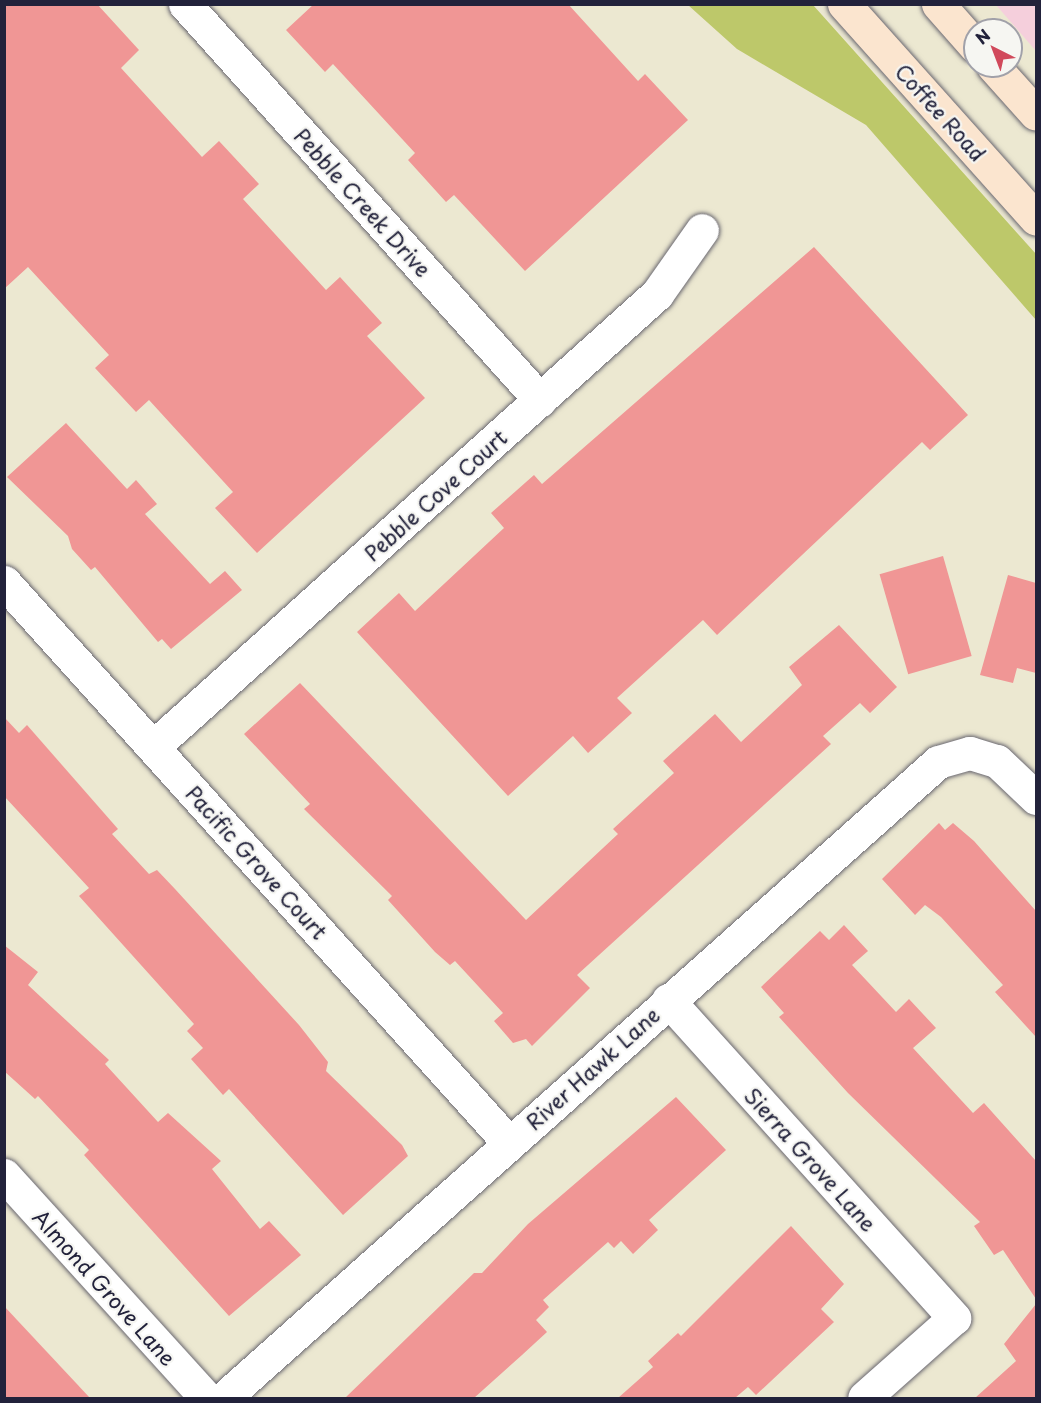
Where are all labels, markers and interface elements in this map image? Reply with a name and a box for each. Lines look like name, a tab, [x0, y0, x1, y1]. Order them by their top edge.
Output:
north arrow	[963, 18, 1023, 78]
text: N	[970, 23, 995, 49]
street label: Coffee Road	[890, 57, 992, 167]
street label: Pebble Creek Drive	[289, 122, 437, 282]
street label: Pebble Cove Court	[358, 424, 512, 566]
street label: Pacific Grove Court	[181, 780, 333, 944]
street label: River Hawk Lane	[520, 1001, 664, 1135]
street label: Sierra Grove Lane	[739, 1081, 883, 1237]
street label: Almond Grove Lane	[28, 1204, 182, 1370]

